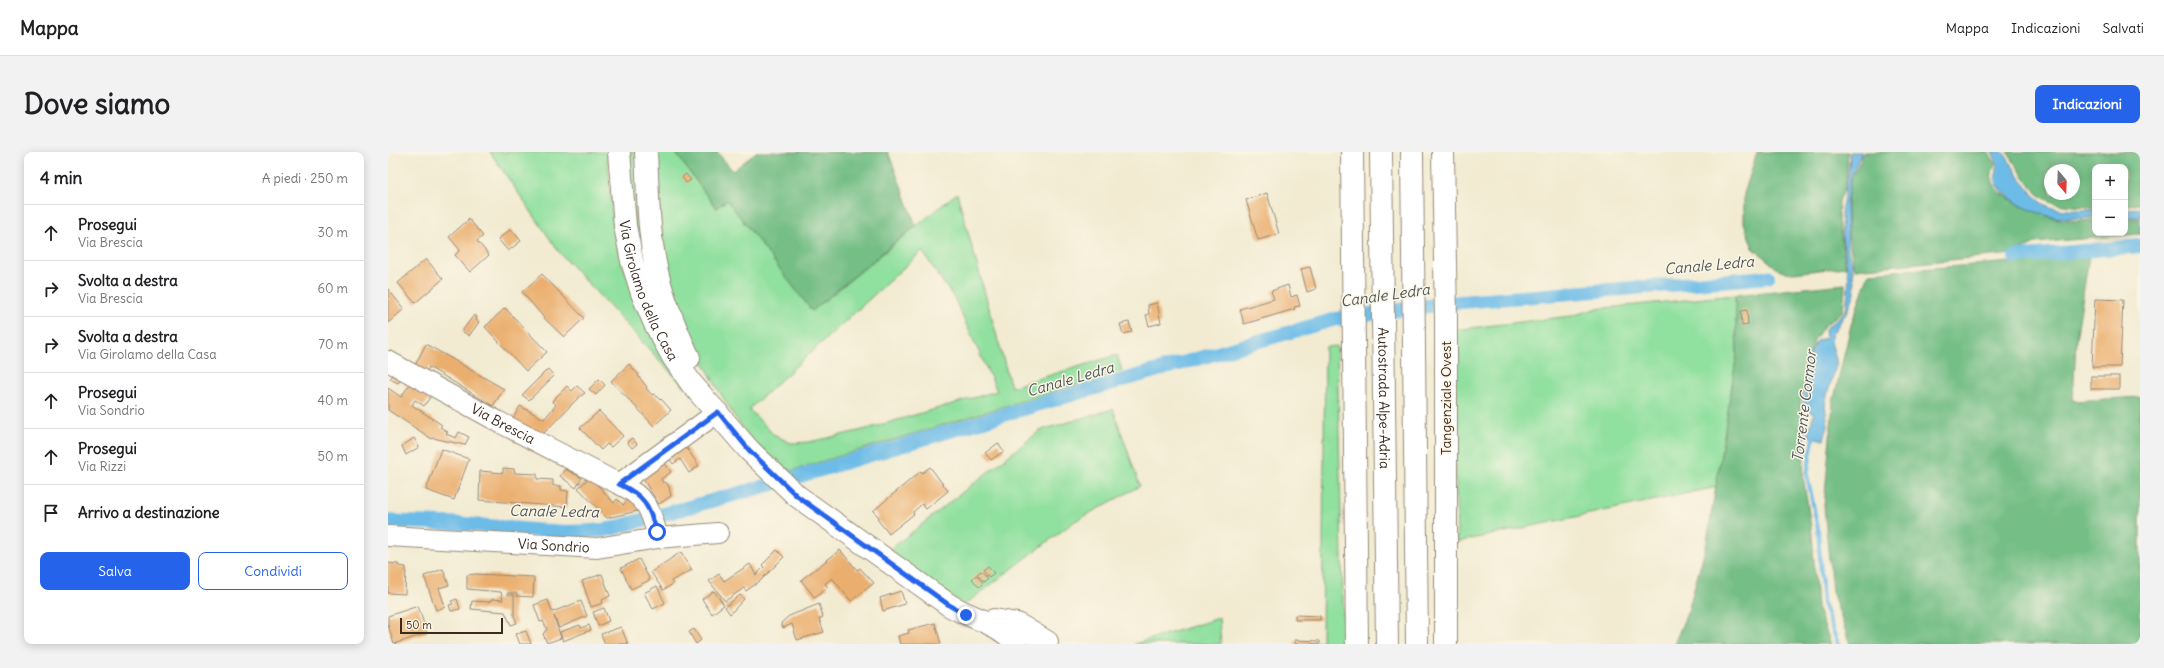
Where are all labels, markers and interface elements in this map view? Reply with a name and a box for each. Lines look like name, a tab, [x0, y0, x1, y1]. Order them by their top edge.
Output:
text: Mappa	[20, 16, 79, 40]
text: Mappa	[1946, 19, 1989, 37]
text: Indicazioni	[2011, 19, 2081, 37]
text: Salvati	[2103, 19, 2144, 37]
button: Indicazioni	[2035, 85, 2140, 123]
text: Dove siamo	[24, 86, 170, 122]
north arrow	[2044, 164, 2080, 200]
map controls	[2092, 164, 2128, 236]
button: +	[2092, 164, 2128, 200]
text: 4 min	[40, 167, 82, 189]
text: A piedi · 250 m	[262, 170, 348, 187]
button: −	[2092, 200, 2128, 236]
text: Prosegui	[78, 215, 137, 234]
street label: Via Girolamo della Casa	[616, 219, 682, 364]
icon: ahead	[40, 222, 62, 244]
text: 30 m	[318, 224, 348, 241]
text: Via Brescia	[78, 234, 143, 251]
water label: Canale Ledra	[1663, 252, 1756, 278]
text: Svolta a destra	[78, 271, 178, 290]
icon: right	[40, 278, 62, 300]
water label: Canale Ledra	[1339, 279, 1432, 311]
text: 60 m	[317, 280, 348, 297]
text: Via Brescia	[78, 290, 143, 307]
text: Svolta a destra	[78, 327, 178, 346]
street label: Autostrada Alpe-Adria	[1374, 327, 1394, 469]
icon: right	[40, 334, 62, 356]
text: 70 m	[319, 336, 348, 353]
street label: Tangenziale Ovest	[1437, 341, 1455, 455]
text: Via Girolamo della Casa	[78, 346, 217, 363]
water label: Torrente Cormor	[1788, 347, 1820, 463]
water label: Canale Ledra	[1024, 357, 1117, 400]
text: Prosegui	[78, 383, 137, 402]
icon: ahead	[40, 390, 62, 412]
text: 40 m	[317, 392, 348, 409]
street label: Via Brescia	[468, 399, 538, 448]
text: Via Sondrio	[78, 402, 145, 419]
text: Prosegui	[78, 439, 137, 458]
icon: ahead	[40, 446, 62, 468]
text: 50 m	[317, 448, 348, 465]
text: Via Rizzi	[78, 458, 126, 475]
water label: Canale Ledra	[509, 501, 600, 521]
icon: arrive	[40, 502, 62, 524]
text: Arrivo a destinazione	[78, 503, 220, 522]
route start	[648, 523, 666, 541]
street label: Via Sondrio	[517, 534, 590, 557]
button: Salva	[40, 552, 190, 590]
button: Condividi	[198, 552, 348, 590]
route end	[957, 606, 975, 624]
scale bar	[400, 616, 503, 635]
text: 50 m	[406, 618, 432, 632]

